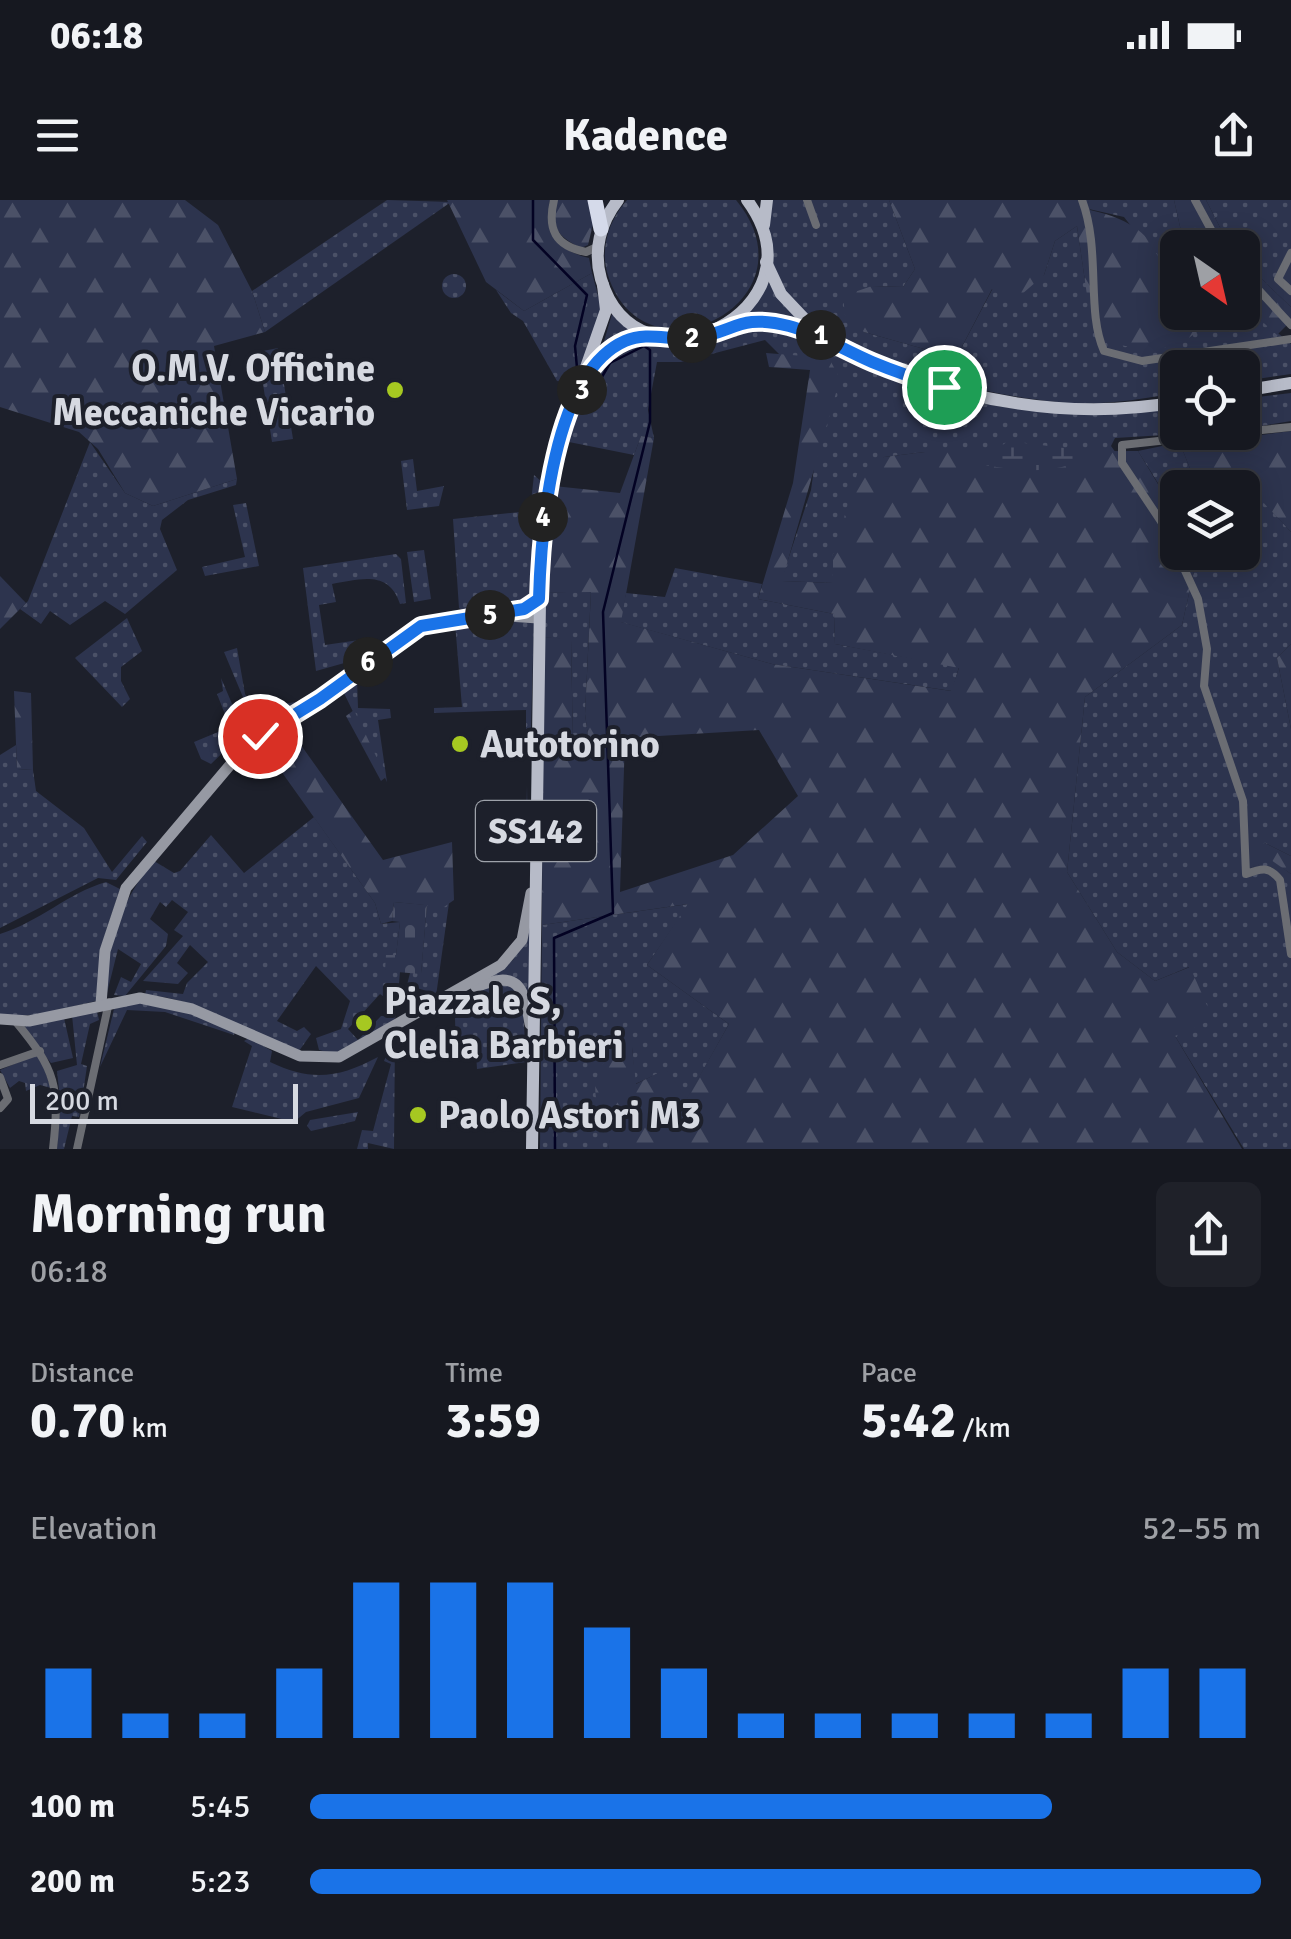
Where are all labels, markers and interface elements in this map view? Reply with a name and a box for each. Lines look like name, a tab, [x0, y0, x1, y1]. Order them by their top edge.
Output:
text: 06:18	[50, 12, 143, 59]
icon: menu	[30, 108, 85, 163]
text: Kadence	[563, 108, 728, 163]
icon: share	[1206, 108, 1261, 163]
north arrow	[1160, 230, 1260, 330]
map controls	[1160, 230, 1260, 570]
pin: 1	[796, 310, 846, 360]
pin: 2	[667, 313, 717, 363]
text: 1	[813, 318, 829, 352]
text: 2	[684, 321, 700, 355]
place label: O.M.V. Officine Meccaniche Vicario	[52, 345, 375, 436]
pin	[902, 345, 987, 430]
button: locate	[1160, 350, 1260, 450]
icon: arrive	[917, 360, 972, 415]
pin: 3	[557, 365, 607, 415]
text: 3	[574, 373, 590, 407]
marker: O.M.V. Officine Meccaniche Vicario	[384, 379, 406, 401]
button: layers	[1160, 470, 1260, 570]
pin: 4	[518, 492, 568, 542]
text: 4	[535, 500, 551, 534]
pin: 5	[465, 590, 515, 640]
text: 5	[482, 598, 498, 632]
pin: 6	[343, 637, 393, 687]
text: 6	[360, 645, 376, 679]
pin	[218, 694, 303, 779]
icon: check	[233, 709, 288, 764]
place label: Autotorino	[480, 721, 660, 768]
marker: Autotorino	[449, 733, 471, 755]
road number: SS142	[476, 801, 596, 861]
place label: Piazzale S, Clelia Barbieri	[384, 978, 624, 1069]
marker: Piazzale S, Clelia Barbieri	[353, 1012, 375, 1034]
scale bar	[30, 1079, 298, 1124]
text: 200 m	[45, 1084, 119, 1118]
place label: Paolo Astori M3	[438, 1092, 701, 1139]
marker: Paolo Astori M3	[407, 1104, 429, 1126]
text: Morning run	[30, 1180, 327, 1248]
button: share	[1156, 1182, 1261, 1287]
text: 06:18	[30, 1252, 108, 1291]
text: Distance	[30, 1356, 134, 1390]
text: Time	[445, 1356, 503, 1390]
text: Pace	[861, 1356, 917, 1390]
text: 0.70	[30, 1390, 125, 1452]
text: 3:59	[445, 1390, 541, 1452]
text: 5:42	[861, 1390, 956, 1452]
text: km	[125, 1411, 168, 1445]
text: /km	[956, 1411, 1011, 1445]
text: Elevation	[30, 1509, 157, 1548]
text: 52–55 m	[1142, 1509, 1261, 1548]
text: 100 m	[30, 1787, 115, 1826]
text: 5:45	[190, 1787, 250, 1826]
text: 200 m	[30, 1862, 115, 1901]
text: 5:23	[190, 1862, 250, 1901]

